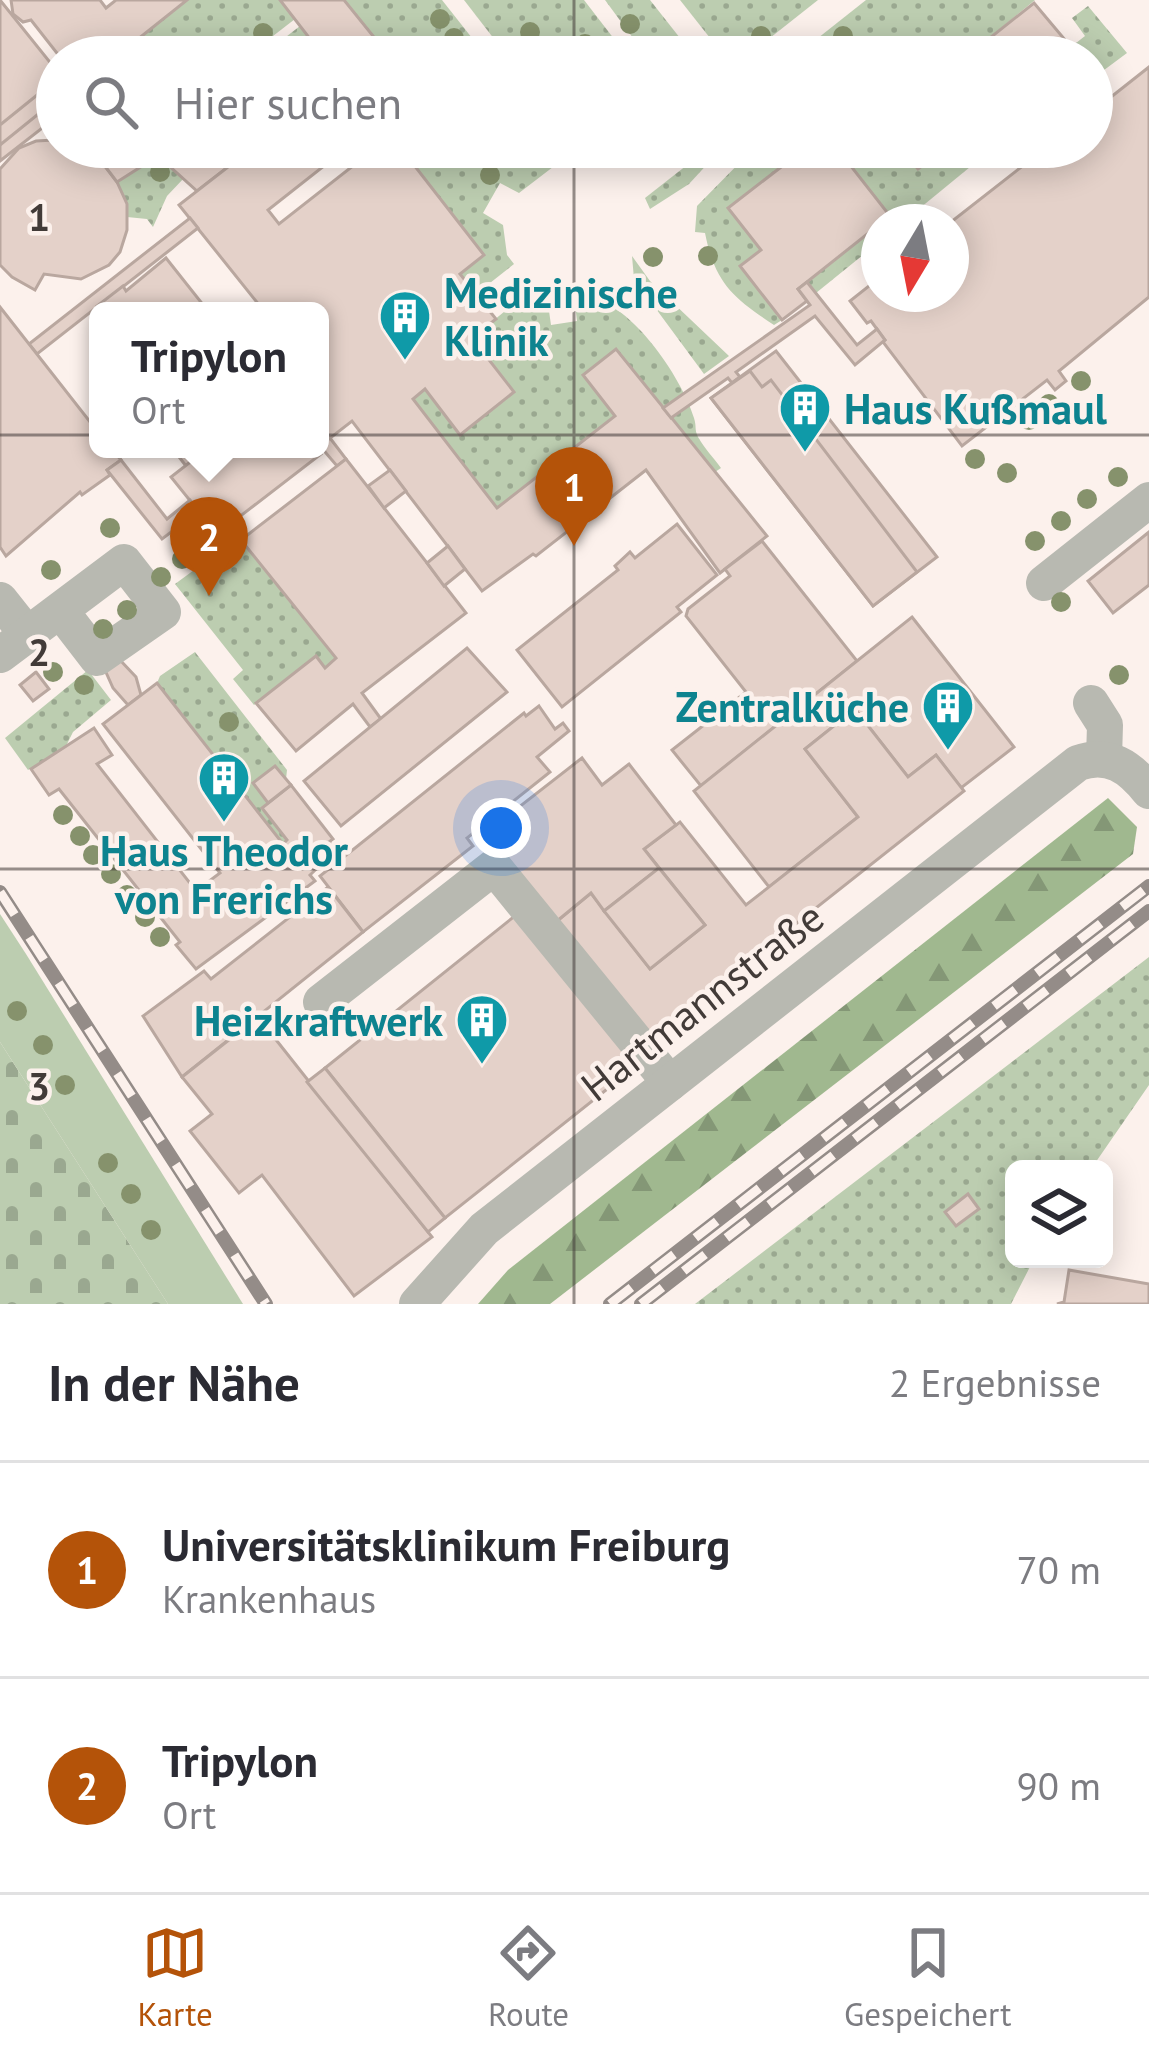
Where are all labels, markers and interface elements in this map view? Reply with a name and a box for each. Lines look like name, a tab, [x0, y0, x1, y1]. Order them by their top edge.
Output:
search box	[36, 36, 1113, 168]
icon: search	[78, 69, 144, 135]
text: Hier suchen	[174, 73, 402, 131]
text: 1	[28, 191, 50, 242]
north arrow	[861, 204, 969, 312]
place label: Medizinische Klinik	[444, 265, 678, 368]
building icon: Medizinische Klinik	[377, 288, 433, 362]
popup	[89, 302, 329, 458]
text: Tripylon	[131, 326, 287, 384]
building icon: Haus Kußmaul	[777, 380, 833, 454]
place label: Haus Kußmaul	[844, 381, 1108, 436]
text: Ort	[131, 384, 185, 435]
pin: 1	[535, 447, 613, 546]
pin: 2	[170, 497, 248, 596]
text: 2	[28, 626, 50, 677]
building icon: Zentralküche	[920, 678, 976, 752]
place label: Zentralküche	[676, 679, 909, 734]
building icon: Haus Theodor von Frerichs	[196, 750, 252, 824]
your location	[471, 798, 531, 858]
place label: Haus Theodor von Frerichs	[100, 823, 348, 926]
street label: Hartmannstraße	[570, 889, 834, 1113]
building icon: Heizkraftwerk	[454, 992, 510, 1066]
place label: Heizkraftwerk	[194, 993, 443, 1048]
text: 3	[28, 1060, 50, 1111]
map controls	[1005, 1160, 1113, 1268]
button: layers	[1005, 1160, 1113, 1268]
text: In der Nähe	[48, 1349, 300, 1415]
text: 2 Ergebnisse	[889, 1357, 1101, 1408]
text: Universitätsklinikum Freiburg	[162, 1515, 730, 1573]
text: 1	[76, 1544, 98, 1595]
text: 70 m	[1016, 1544, 1101, 1595]
text: Krankenhaus	[162, 1573, 376, 1624]
text: Tripylon	[162, 1731, 318, 1789]
text: 2	[76, 1760, 98, 1811]
text: 90 m	[1016, 1760, 1101, 1811]
text: Ort	[162, 1789, 216, 1840]
tab: Karte	[138, 1920, 213, 2035]
tab: Route	[488, 1920, 569, 2035]
tab: Gespeichert	[844, 1920, 1011, 2035]

